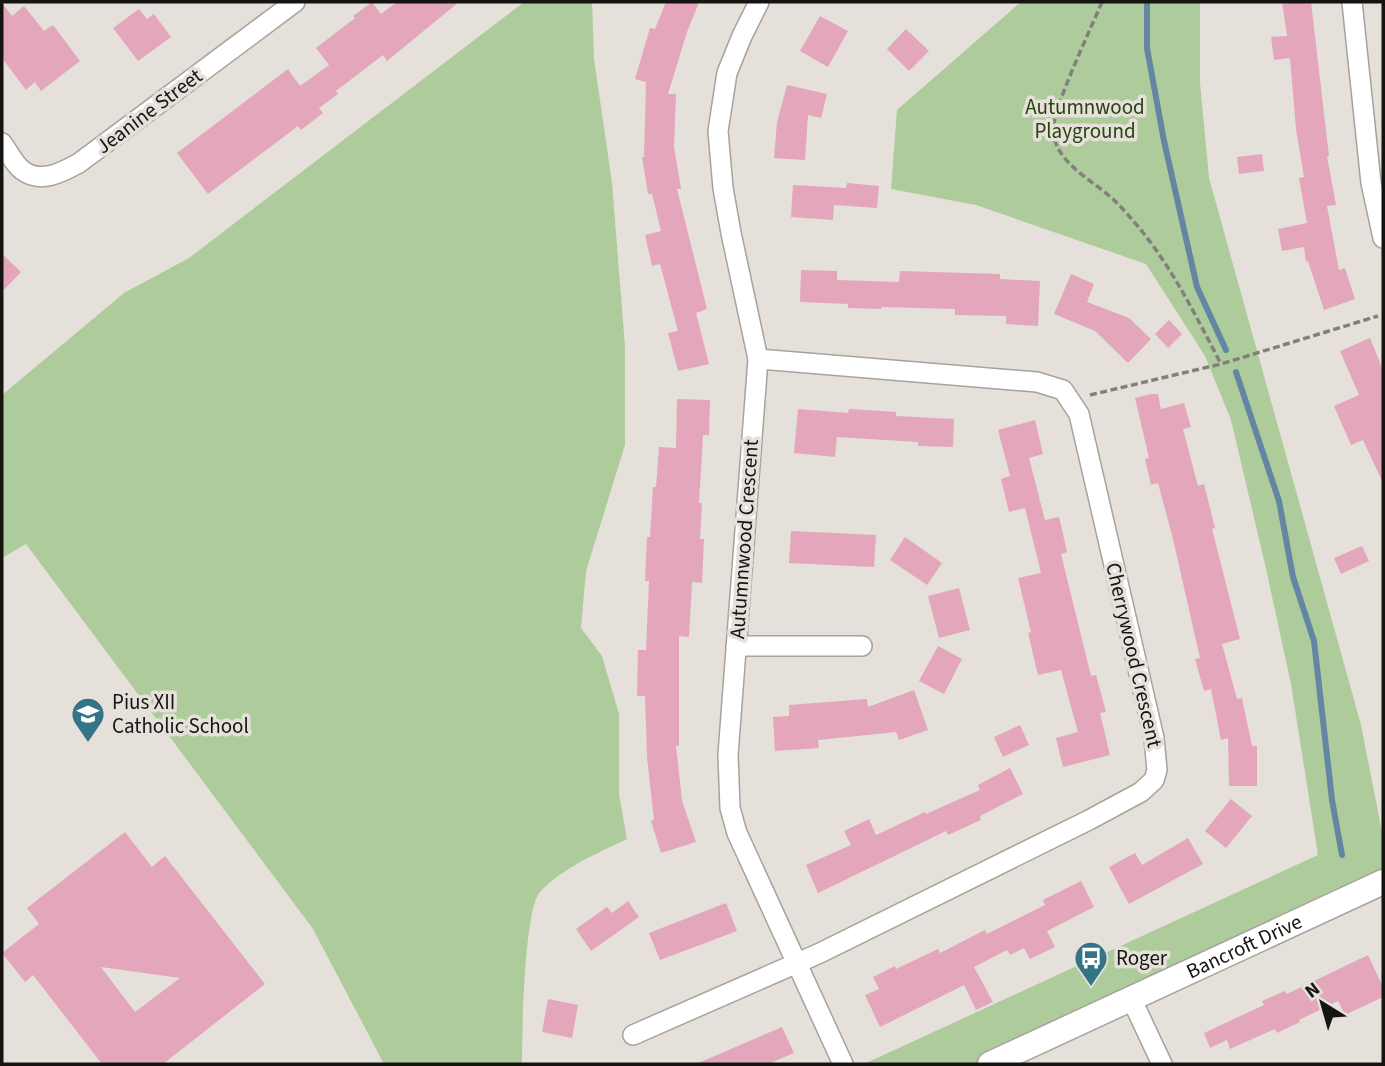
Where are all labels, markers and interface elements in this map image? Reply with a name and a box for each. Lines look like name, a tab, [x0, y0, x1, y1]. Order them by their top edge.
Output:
street label: Jeanine Street	[90, 61, 208, 161]
park label: Autumnwood Playground	[1025, 92, 1145, 146]
street label: Autumnwood Crescent	[722, 438, 766, 640]
street label: Cherrywood Crescent	[1098, 560, 1170, 750]
place label: Pius XII Catholic School	[112, 687, 249, 741]
school or university icon: Pius XII Catholic School	[69, 695, 107, 744]
street label: Bancroft Drive	[1181, 907, 1307, 986]
bus stop icon: Roger	[1072, 939, 1110, 988]
place label: Roger	[1116, 943, 1168, 973]
north arrow	[1287, 968, 1357, 1038]
text: N	[1299, 976, 1326, 1005]

